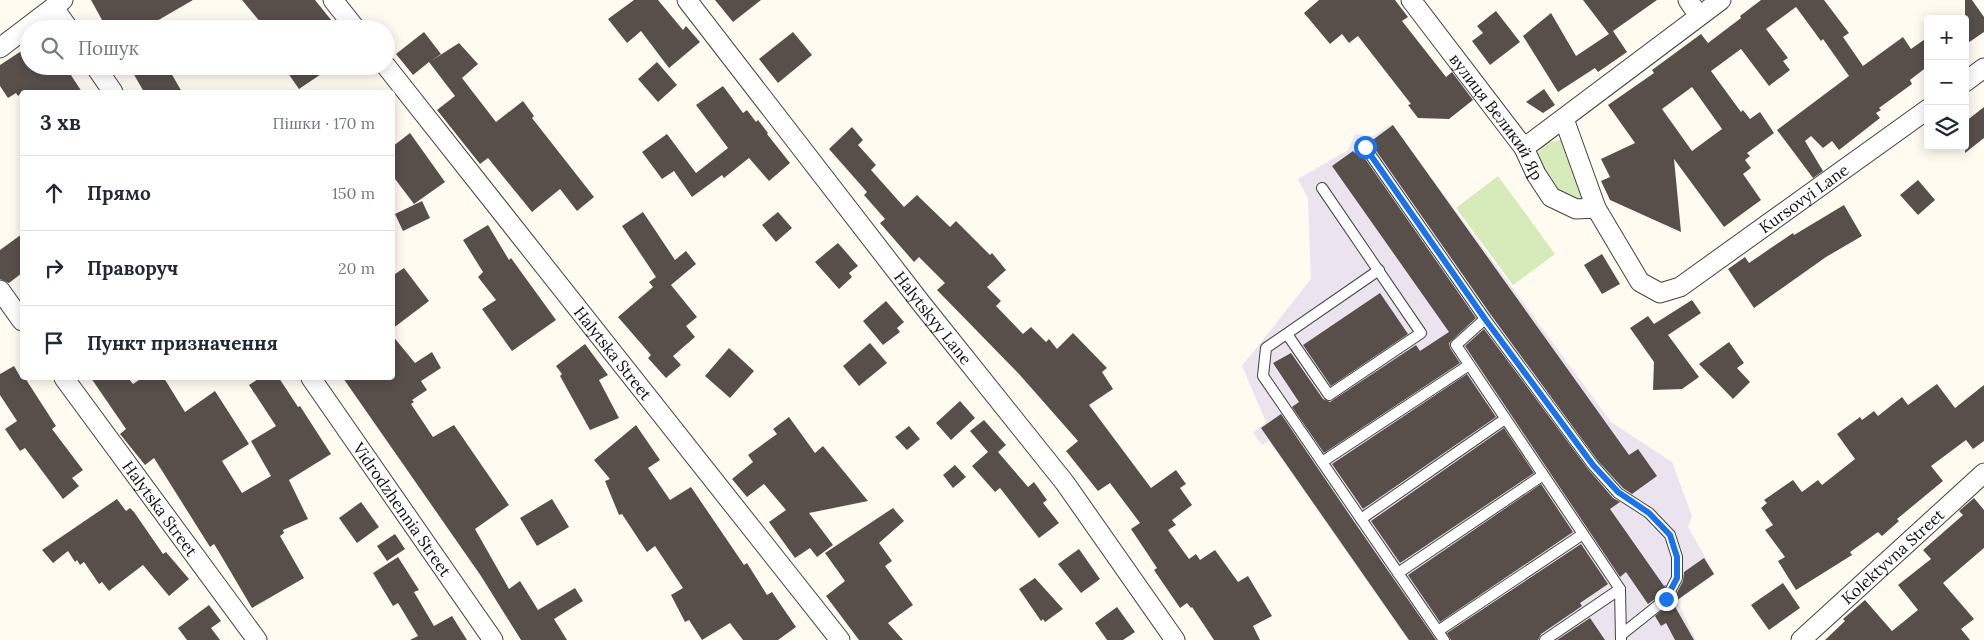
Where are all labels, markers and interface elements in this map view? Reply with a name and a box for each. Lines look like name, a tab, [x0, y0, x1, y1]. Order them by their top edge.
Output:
map controls	[1924, 15, 1969, 150]
button: +	[1924, 15, 1969, 60]
search box	[20, 20, 395, 75]
icon: search	[38, 34, 66, 62]
text: Пошук	[78, 36, 139, 60]
street label: вулиця Великий Яр	[1445, 49, 1547, 184]
button: −	[1924, 60, 1969, 105]
button: layers	[1924, 105, 1969, 150]
text: 3 хв	[40, 109, 81, 136]
text: Пішки · 170 m	[272, 113, 375, 133]
route start	[1354, 136, 1377, 159]
street label: Kursovyi Lane	[1755, 159, 1853, 237]
icon: ahead	[40, 179, 68, 207]
text: Прямо	[87, 181, 151, 205]
text: 150 m	[332, 183, 375, 203]
icon: right	[40, 254, 68, 282]
text: Праворуч	[87, 256, 178, 280]
text: 20 m	[338, 258, 375, 278]
street label: Halytskyy Lane	[890, 267, 976, 369]
street label: Halytska Street	[570, 302, 657, 404]
icon: arrive	[40, 329, 68, 357]
text: Пункт призначення	[87, 331, 278, 355]
street label: Vidrodzhennia Street	[348, 438, 456, 581]
street label: Halytska Street	[118, 457, 202, 561]
street label: Kolektyvna Street	[1837, 504, 1949, 608]
route end	[1655, 588, 1678, 611]

